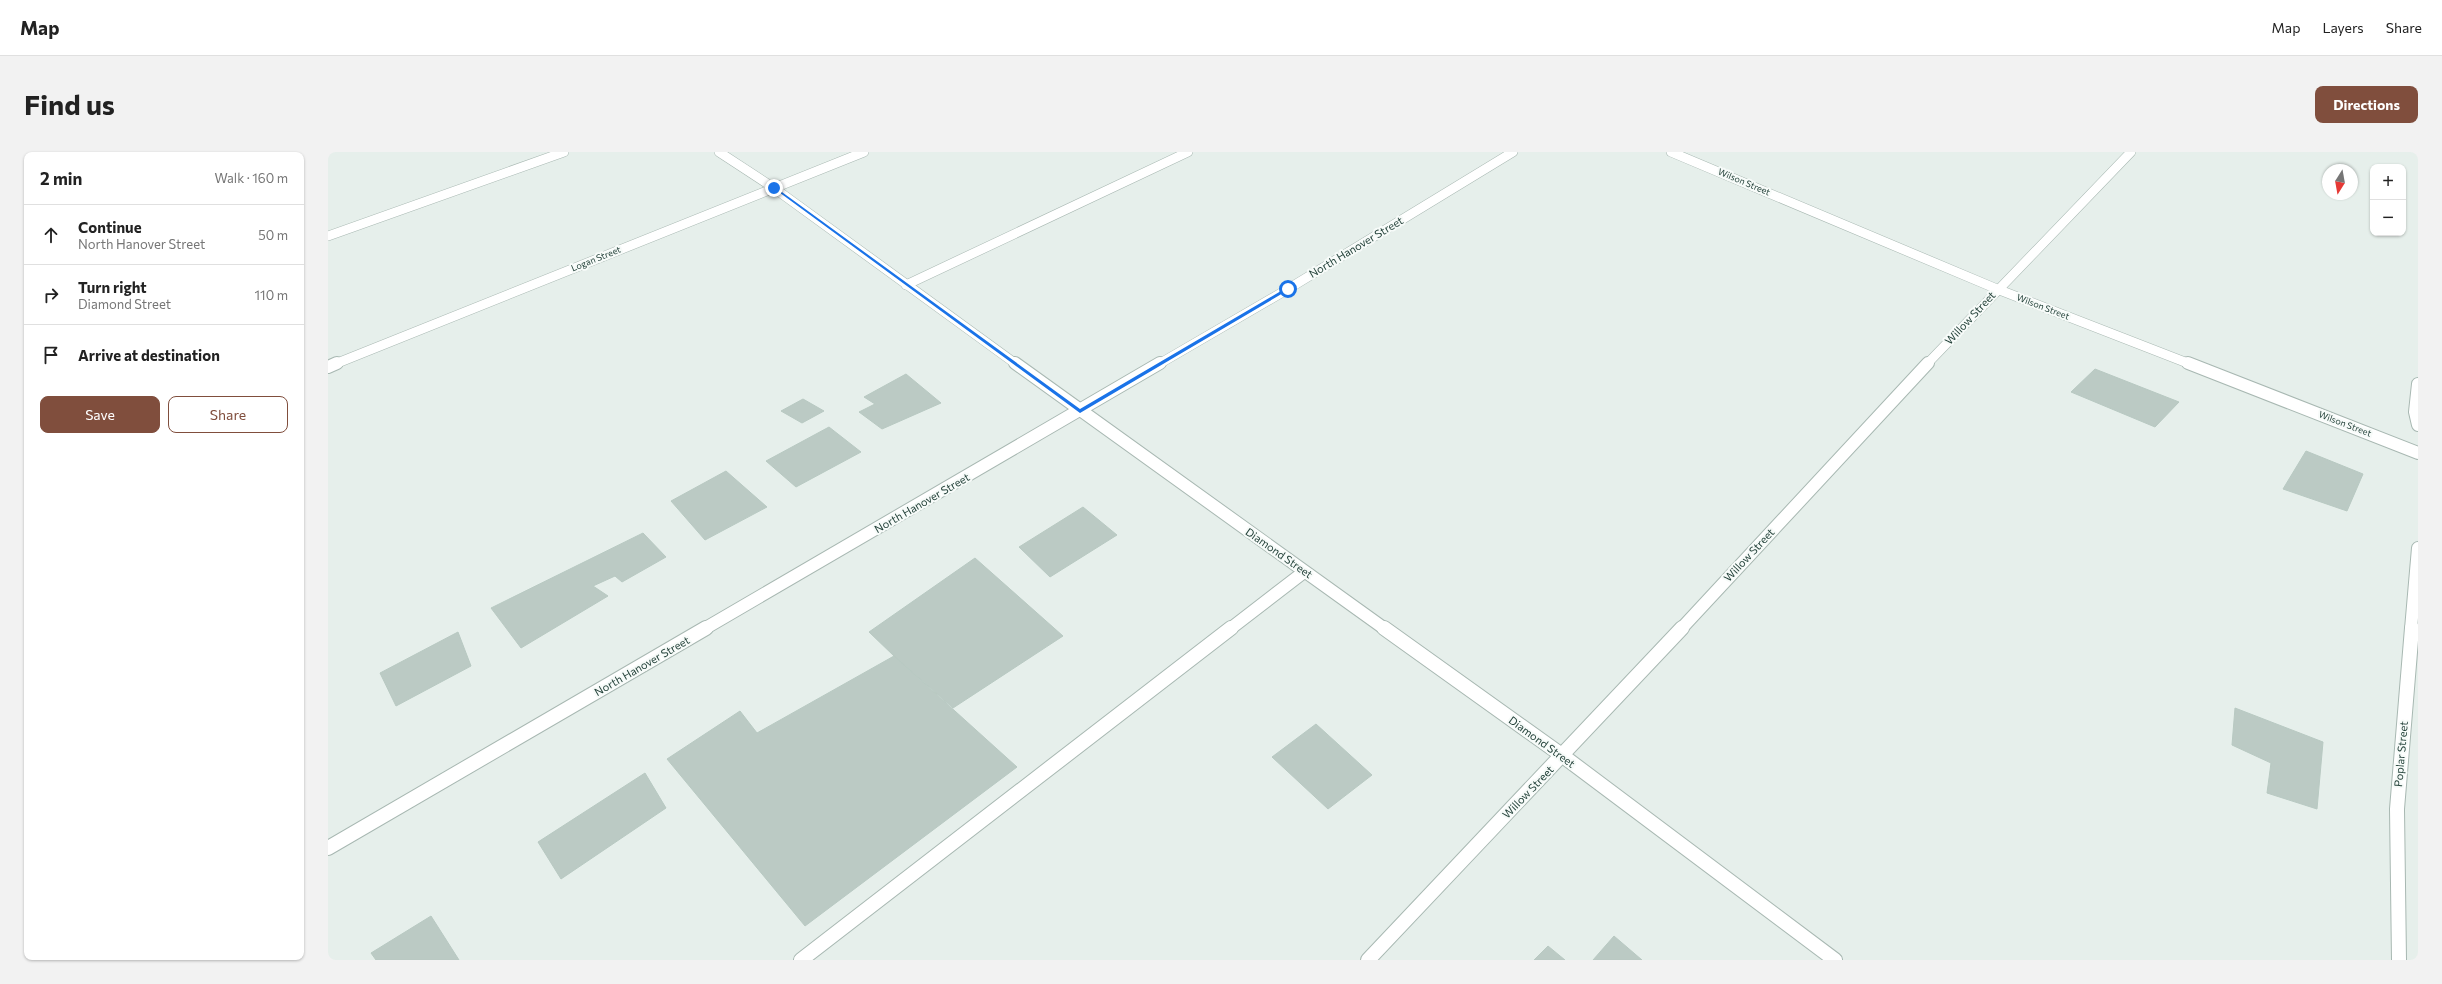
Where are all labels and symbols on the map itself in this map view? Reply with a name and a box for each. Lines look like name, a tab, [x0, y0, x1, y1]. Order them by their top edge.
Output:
north arrow	[2322, 164, 2358, 200]
street label: Wilson Street	[1716, 166, 1772, 198]
route end	[765, 179, 783, 197]
street label: North Hanover Street	[1306, 213, 1406, 280]
street label: Logan Street	[569, 244, 622, 273]
route start	[1279, 280, 1297, 298]
street label: Willow Street	[1942, 288, 1998, 347]
street label: Wilson Street	[2015, 291, 2071, 322]
street label: Wilson Street	[2317, 408, 2373, 439]
street label: North Hanover Street	[872, 470, 972, 535]
street label: Diamond Street	[1243, 525, 1316, 581]
street label: Willow Street	[1721, 525, 1777, 584]
street label: North Hanover Street	[592, 633, 692, 698]
street label: Diamond Street	[1507, 713, 1578, 770]
street label: Poplar Street	[2391, 720, 2410, 787]
street label: Willow Street	[1499, 762, 1556, 821]

